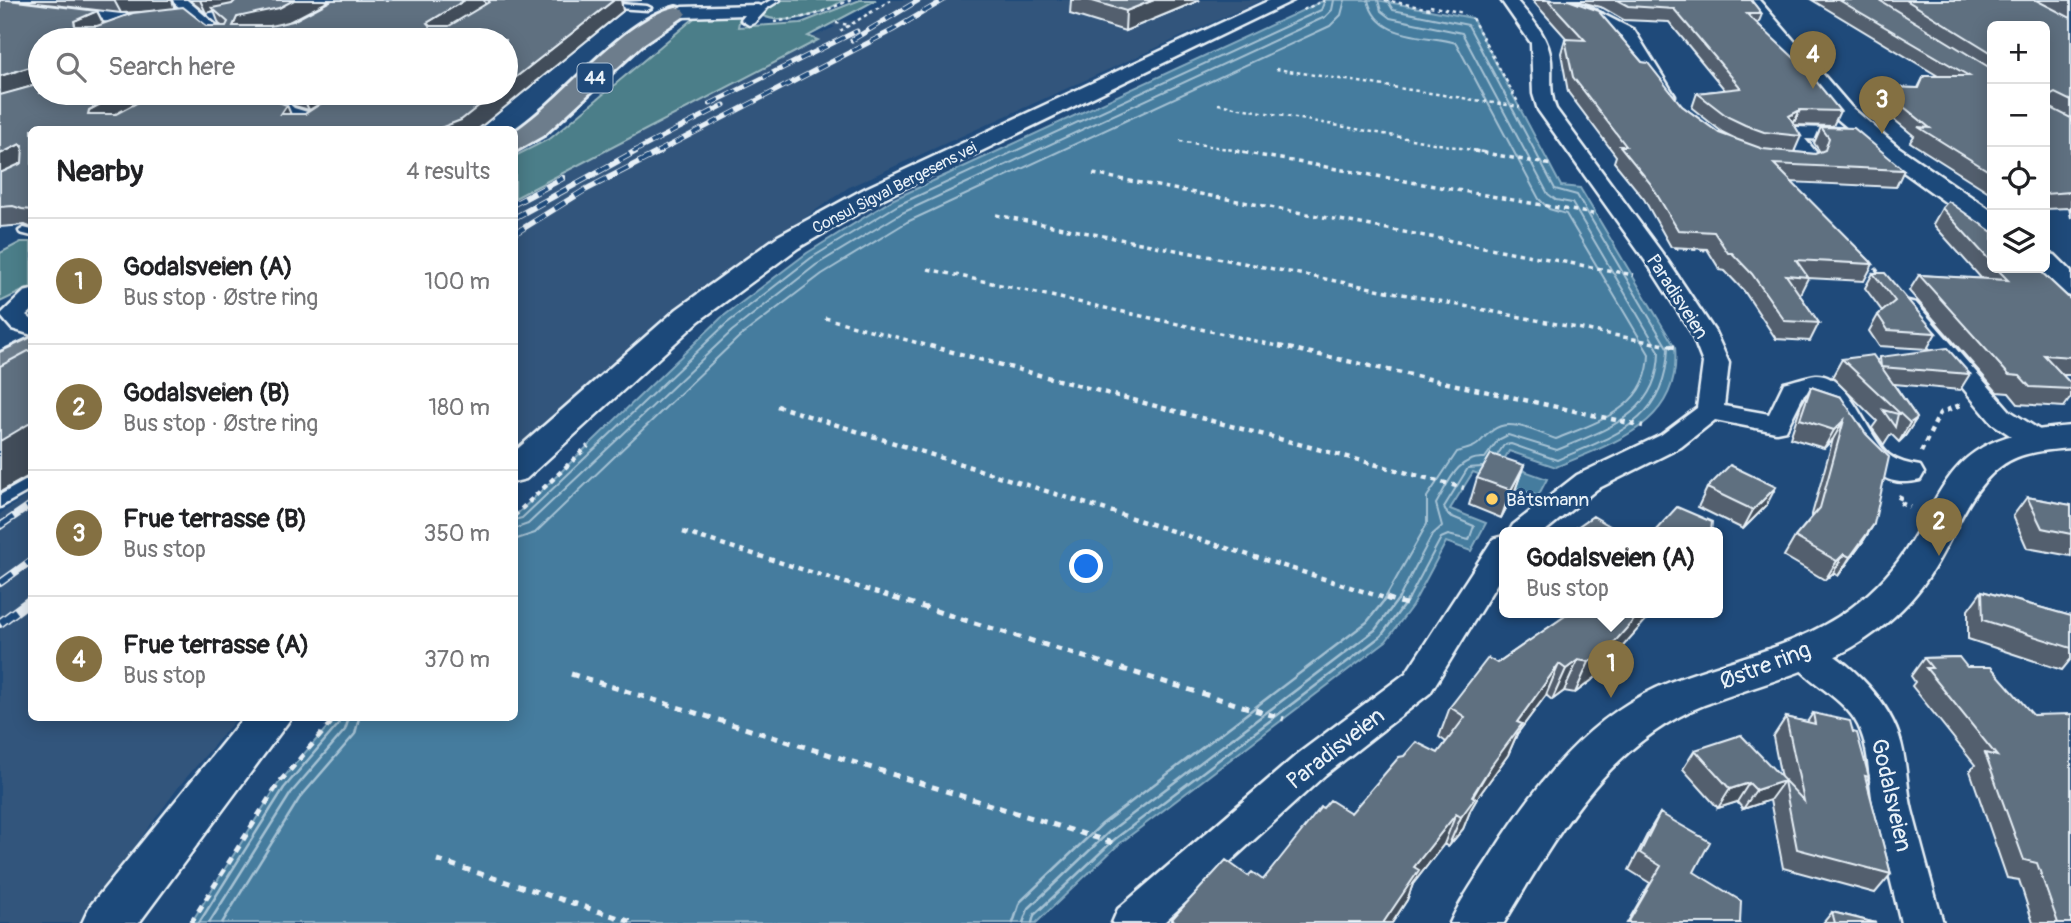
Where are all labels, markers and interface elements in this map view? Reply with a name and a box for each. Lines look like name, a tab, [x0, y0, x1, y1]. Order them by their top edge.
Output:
map controls	[1987, 21, 2050, 273]
button: +	[1987, 21, 2050, 84]
search box	[28, 28, 518, 105]
pin: 4	[1790, 31, 1836, 89]
icon: search	[52, 48, 90, 86]
text: Search here	[108, 51, 235, 83]
road number: 44	[578, 64, 612, 92]
pin: 3	[1859, 76, 1905, 134]
button: −	[1987, 84, 2050, 147]
street label: Consul Sigval Bergesens vei	[809, 138, 980, 238]
button: locate	[1987, 147, 2050, 210]
text: Nearby	[56, 153, 143, 190]
text: 4 results	[406, 157, 490, 186]
button: layers	[1987, 210, 2050, 273]
street label: Paradisveien	[1641, 250, 1713, 344]
text: Godalsveien (A)	[123, 251, 293, 283]
text: 1	[75, 267, 84, 296]
text: 100 m	[424, 267, 490, 296]
text: Bus stop · Østre ring	[123, 283, 318, 312]
text: Godalsveien (B)	[123, 377, 291, 409]
text: 2	[73, 393, 85, 422]
text: 180 m	[428, 393, 490, 422]
text: Bus stop · Østre ring	[123, 409, 318, 438]
place label: Båtsmann	[1506, 488, 1589, 512]
marker: Båtsmann	[1484, 491, 1500, 507]
pin: 2	[1916, 498, 1962, 556]
text: Frue terrasse (B)	[123, 503, 307, 535]
text: 3	[73, 519, 85, 548]
text: 350 m	[424, 519, 490, 548]
popup	[1499, 527, 1723, 618]
text: Bus stop	[123, 535, 206, 564]
text: Godalsveien (A)	[1526, 542, 1696, 574]
your location	[1069, 549, 1103, 583]
text: Bus stop	[1526, 574, 1609, 603]
text: Frue terrasse (A)	[123, 629, 309, 661]
street label: Østre ring	[1716, 635, 1815, 696]
pin: 1	[1588, 640, 1634, 698]
text: 4	[72, 645, 86, 674]
text: 370 m	[424, 645, 490, 674]
text: Bus stop	[123, 661, 206, 690]
street label: Paradisveien	[1280, 701, 1390, 796]
street label: Godalsveien	[1864, 736, 1919, 854]

